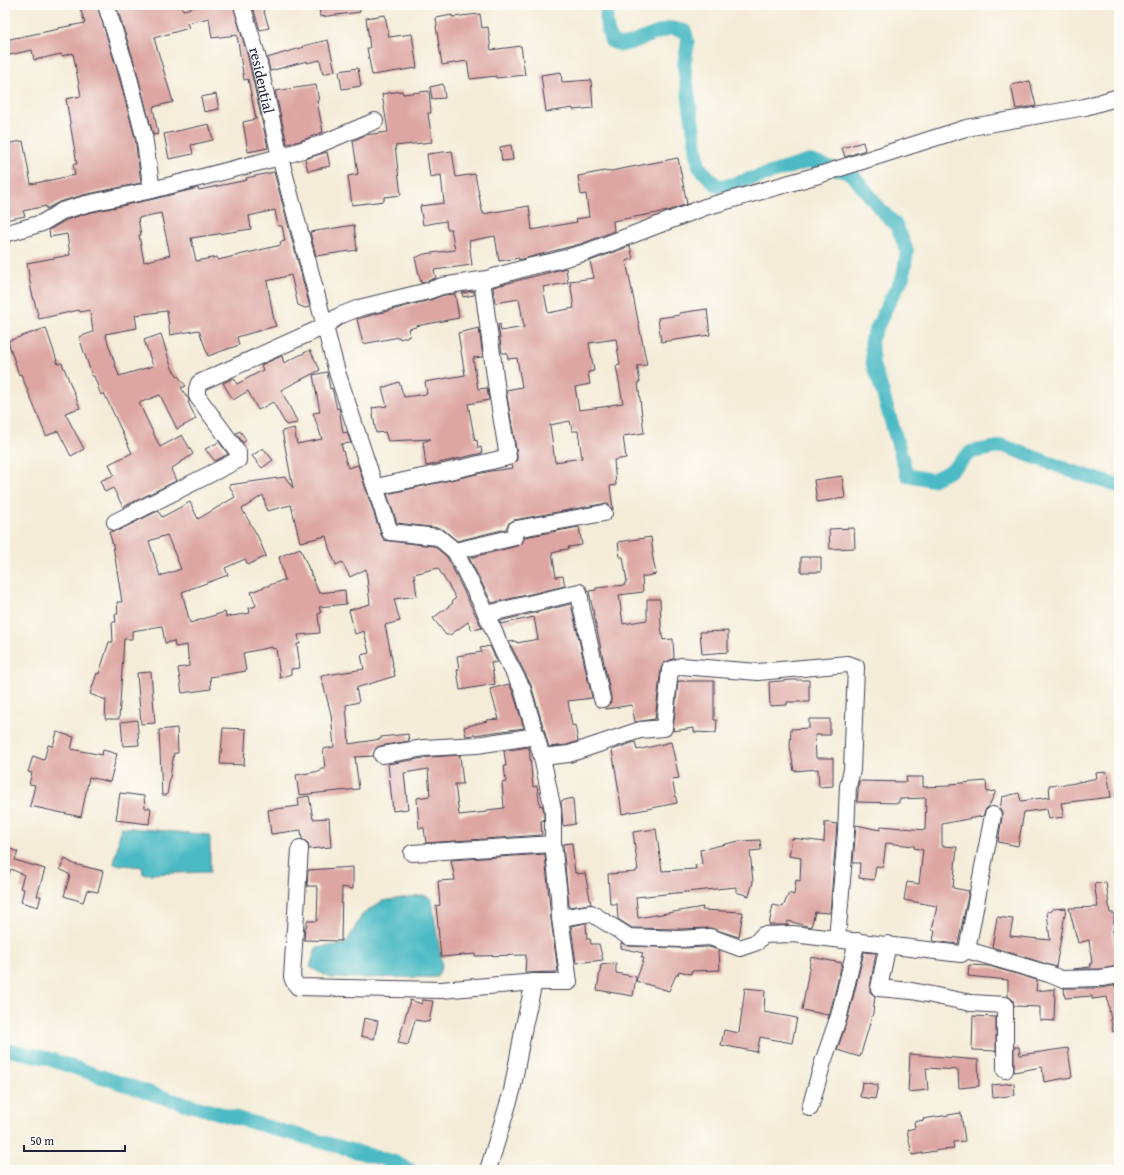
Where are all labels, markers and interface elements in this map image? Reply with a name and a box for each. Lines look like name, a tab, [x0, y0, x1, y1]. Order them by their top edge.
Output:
street label: residential	[245, 44, 280, 115]
scale bar	[24, 1127, 125, 1153]
text: 50 m	[30, 1132, 54, 1149]

